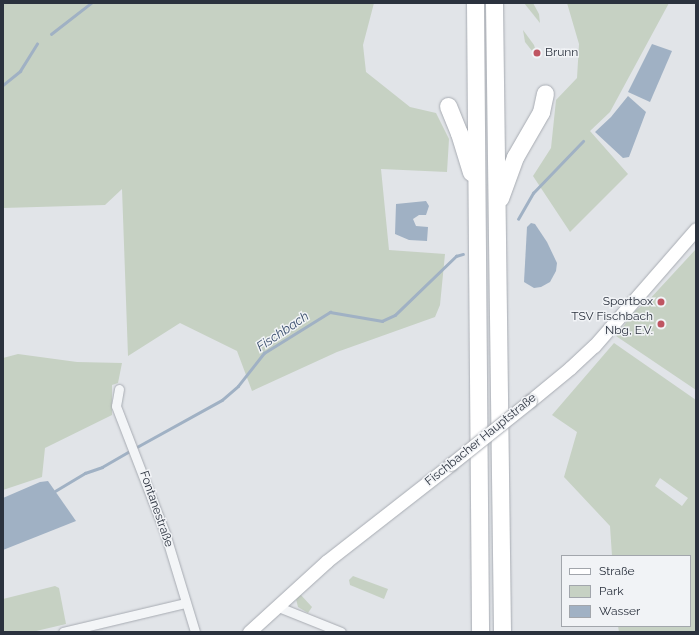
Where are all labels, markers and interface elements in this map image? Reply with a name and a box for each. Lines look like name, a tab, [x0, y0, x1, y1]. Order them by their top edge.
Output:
place label: Brunn	[545, 46, 578, 60]
marker: Brunn	[532, 48, 542, 58]
place label: Sportbox	[603, 295, 653, 309]
marker: Sportbox	[656, 297, 666, 307]
water label: Fischbach	[254, 309, 312, 355]
place label: TSV Fischbach Nbg, E.V.	[571, 310, 653, 338]
marker: TSV Fischbach Nbg, E.V.	[656, 319, 666, 329]
street label: Fischbacher Hauptstraße	[422, 391, 540, 489]
street label: Fontanestraße	[136, 469, 176, 549]
legend	[561, 555, 691, 627]
text: Straße	[599, 564, 635, 578]
text: Park	[599, 584, 624, 598]
text: Wasser	[599, 604, 640, 618]

